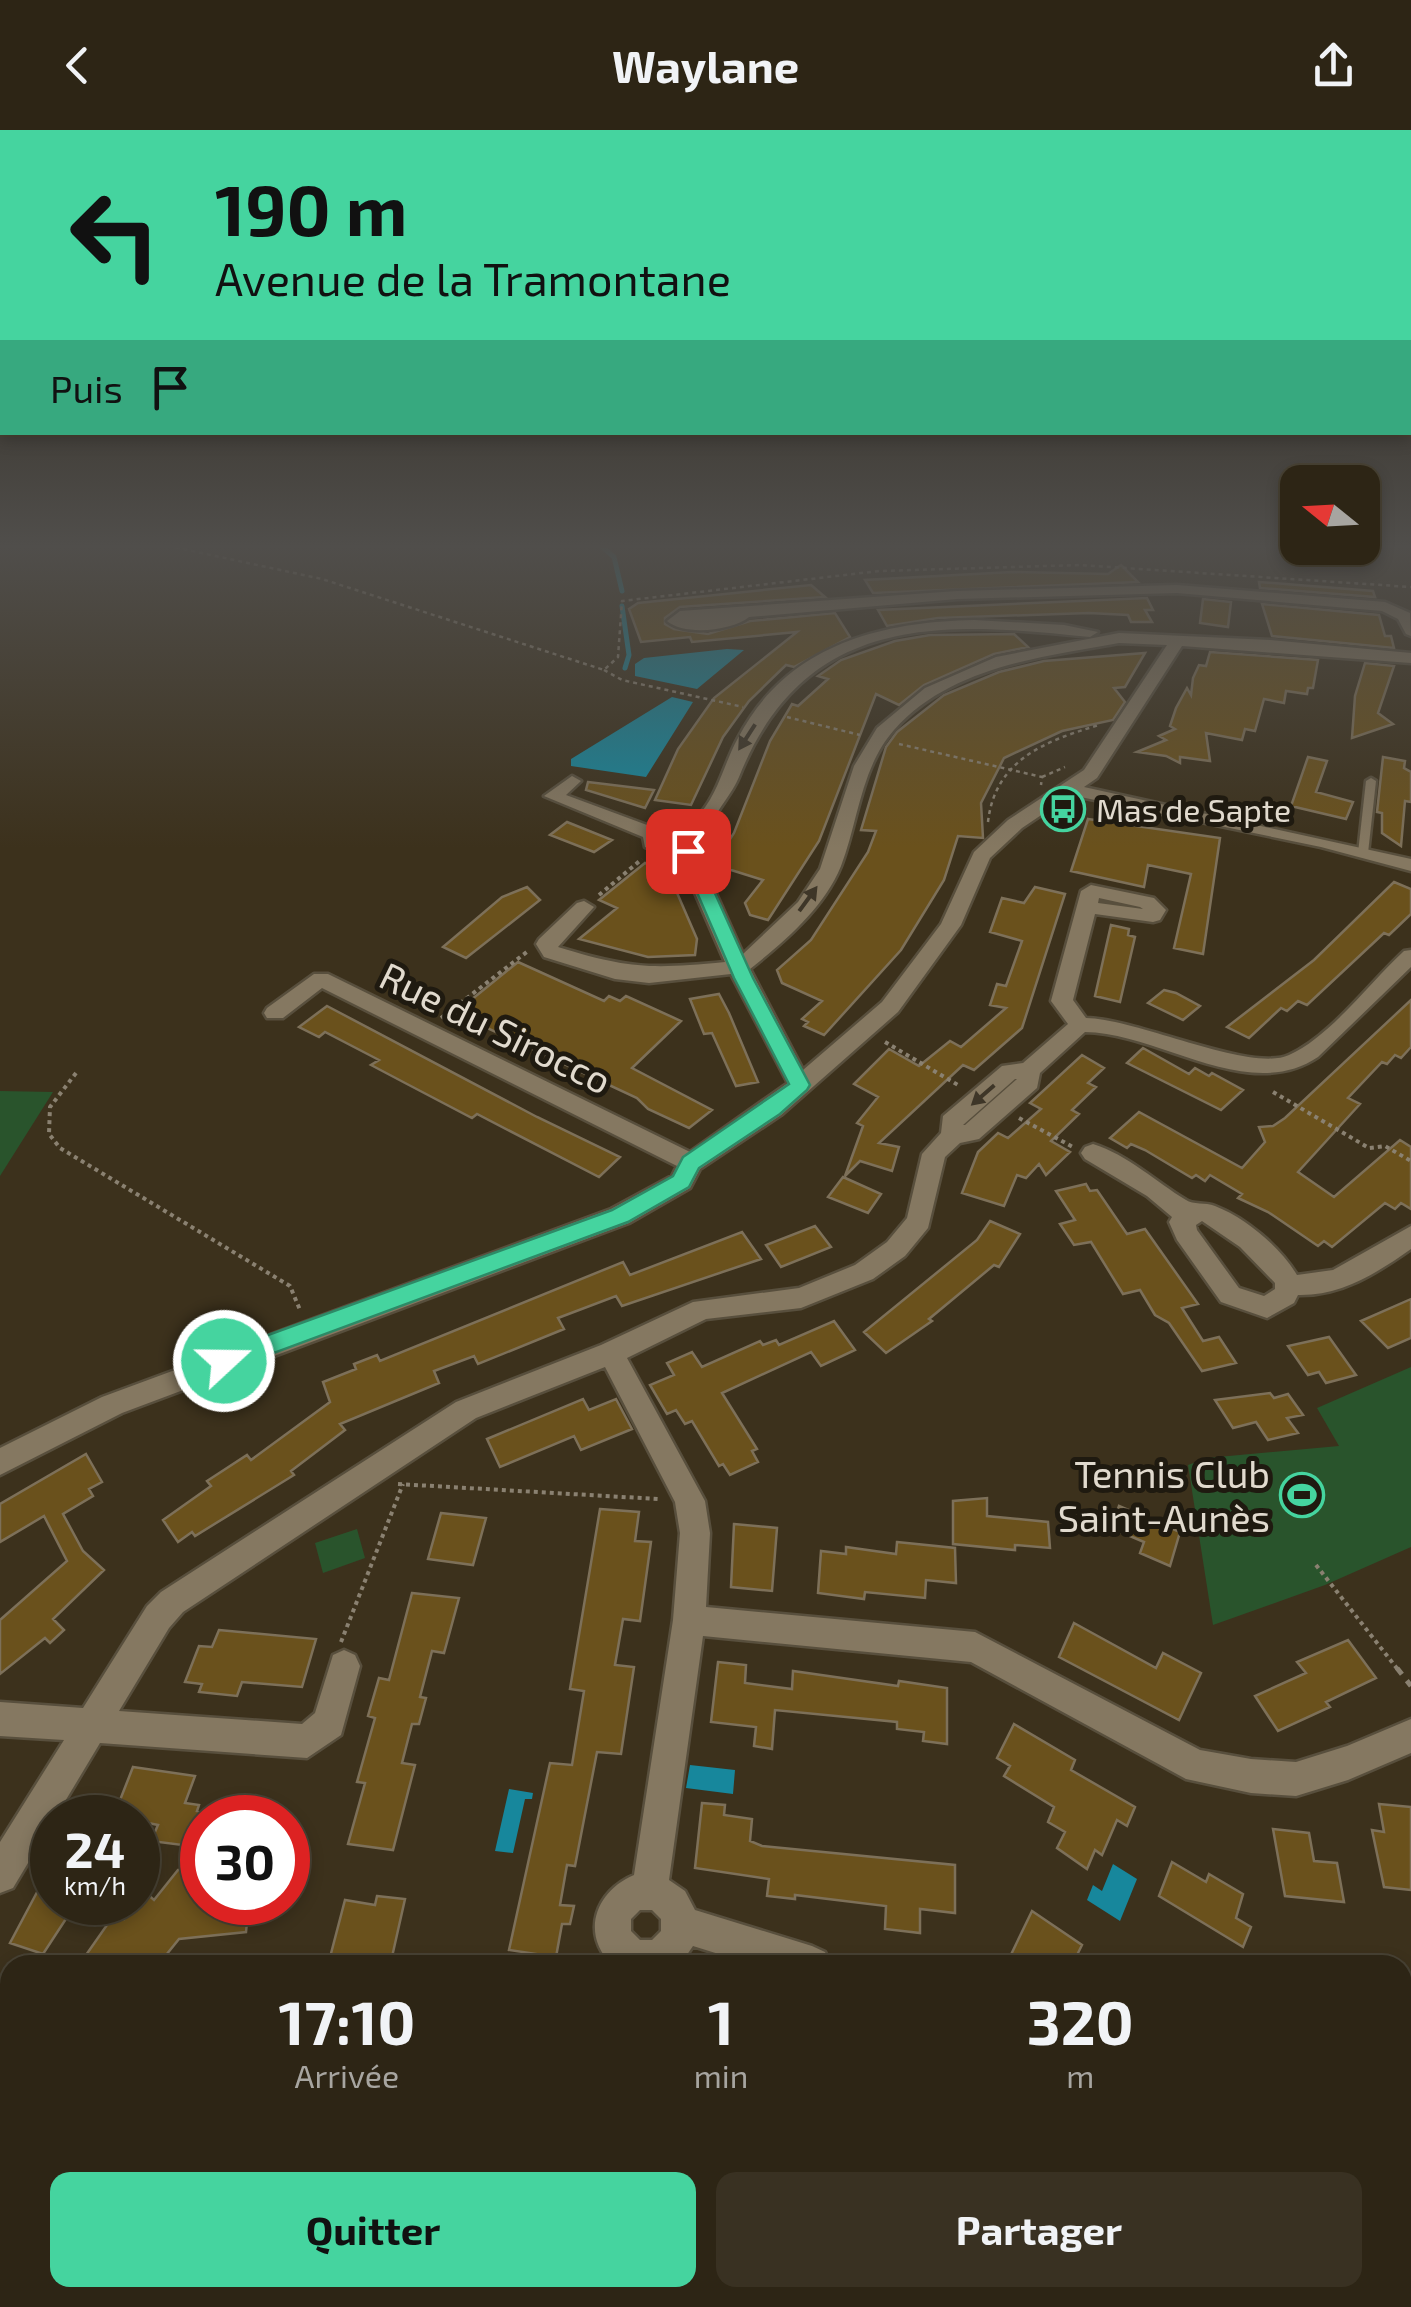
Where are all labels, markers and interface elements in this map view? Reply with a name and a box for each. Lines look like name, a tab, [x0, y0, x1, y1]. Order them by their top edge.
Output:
icon: back	[50, 38, 105, 93]
text: Waylane	[612, 38, 799, 92]
icon: share	[1306, 38, 1361, 93]
text: 190 m	[215, 166, 408, 250]
icon: left	[50, 170, 180, 300]
text: Avenue de la Tramontane	[215, 251, 731, 305]
icon: arrive	[143, 360, 198, 415]
text: Puis	[50, 365, 123, 411]
north arrow	[1280, 465, 1380, 565]
map controls	[1280, 465, 1380, 565]
one-way arrow	[738, 723, 756, 750]
bus stop icon: Mas de Sapte	[1040, 786, 1086, 832]
place label: Mas de Sapte	[1096, 790, 1291, 828]
pin	[646, 809, 731, 894]
icon: arrive	[661, 824, 716, 879]
one-way arrow	[798, 886, 818, 912]
street label: Rue du Sirocco	[373, 951, 619, 1103]
one-way arrow	[971, 1084, 996, 1106]
position arrow	[172, 1309, 276, 1413]
place label: Tennis Club Saint-Aunès	[1058, 1450, 1270, 1540]
sports icon: Tennis Club Saint-Aunès	[1279, 1472, 1325, 1518]
speed limit sign: 30	[180, 1795, 310, 1925]
text: 24	[65, 1818, 125, 1878]
text: km/h	[64, 1870, 126, 1900]
text: 17:10	[278, 1985, 415, 2057]
text: 1	[708, 1985, 734, 2057]
text: 320	[1027, 1985, 1134, 2057]
text: Arrivée	[295, 2056, 399, 2094]
text: min	[694, 2056, 748, 2094]
text: m	[1066, 2056, 1094, 2094]
button: Quitter	[50, 2172, 696, 2287]
button: Partager	[716, 2172, 1362, 2287]

